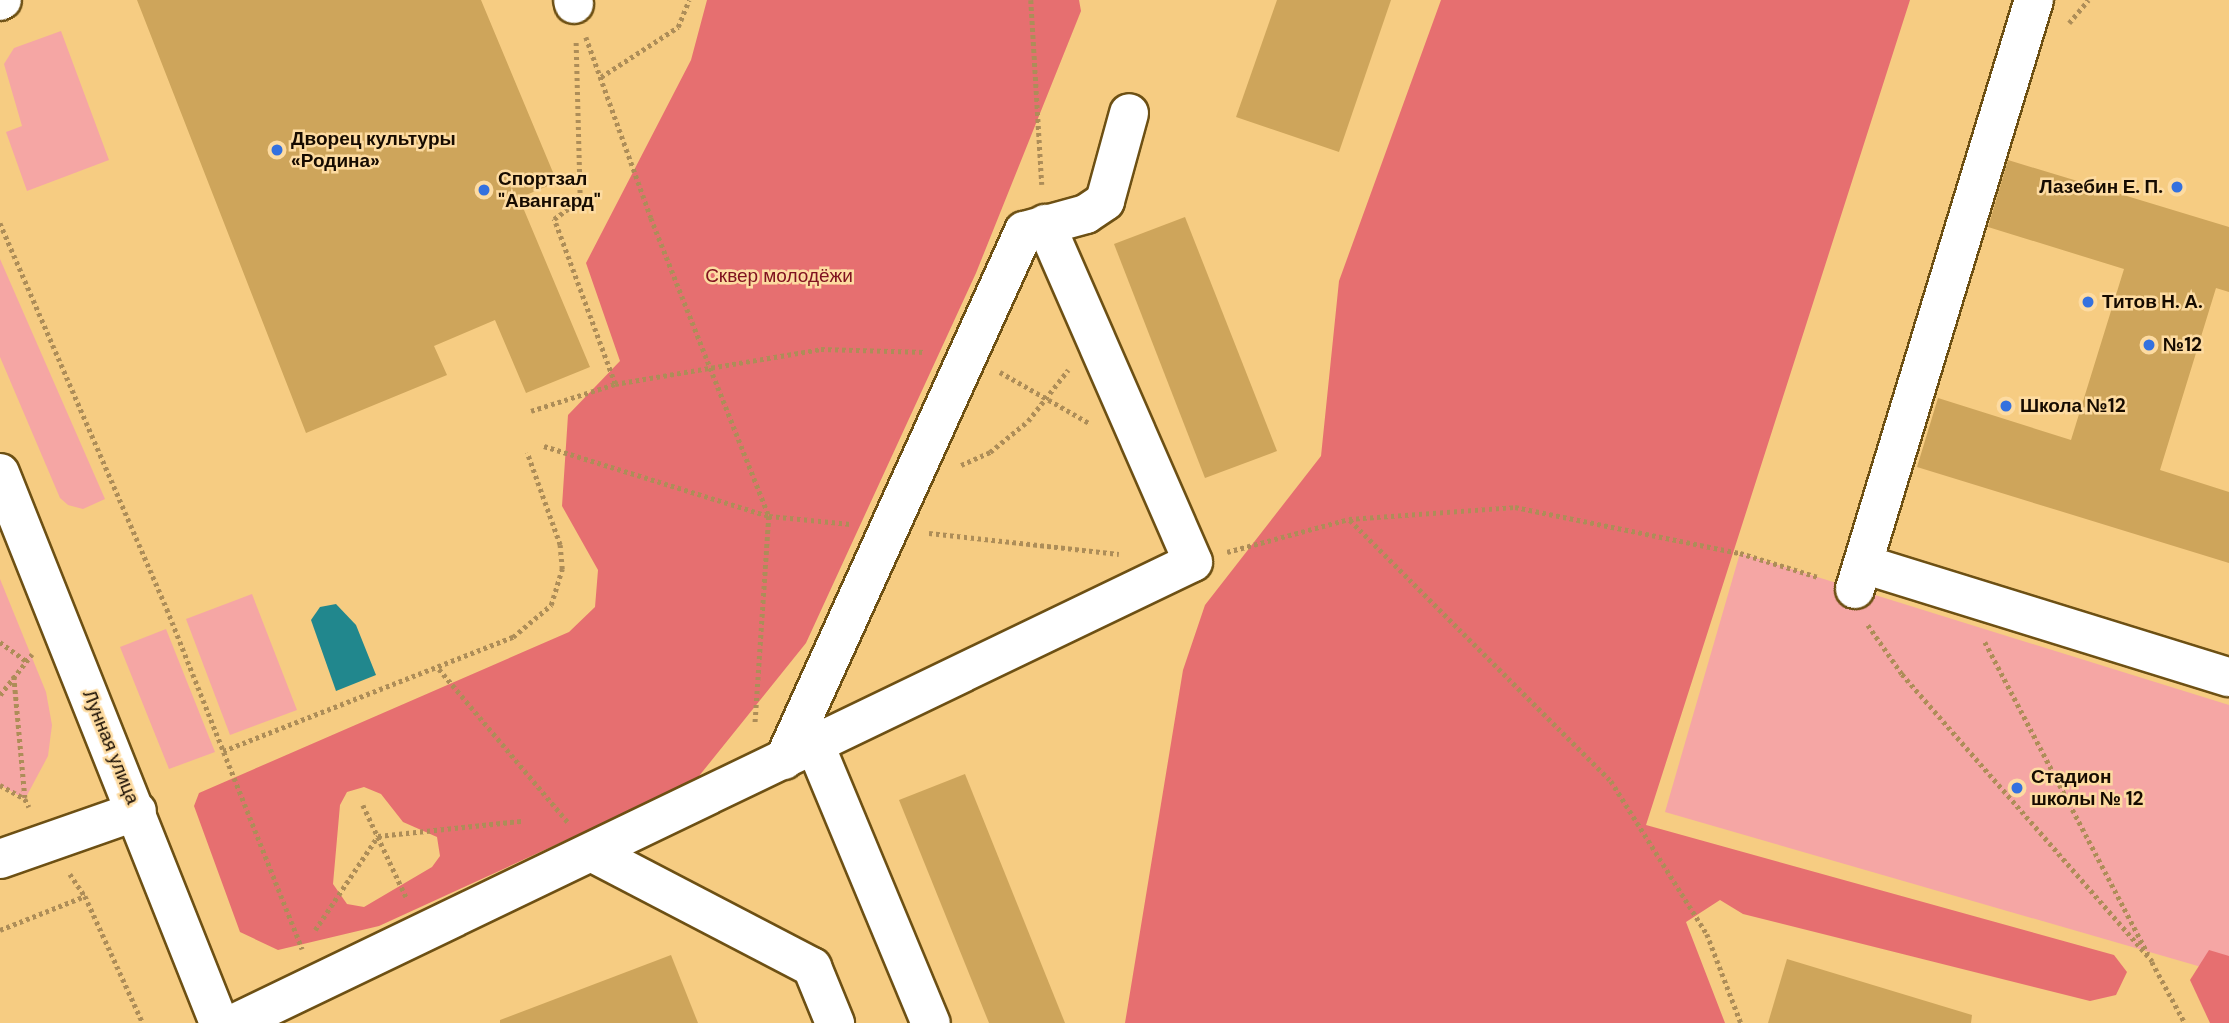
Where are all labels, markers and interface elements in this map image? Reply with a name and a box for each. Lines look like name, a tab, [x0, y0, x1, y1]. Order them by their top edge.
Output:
place label: Дворец культуры «Родина»	[291, 128, 456, 172]
marker: Дворец культуры «Родина»	[269, 142, 285, 158]
place label: Спортзал "Авангард"	[498, 168, 601, 212]
place label: Лазебин Е. П.	[2039, 176, 2163, 198]
marker: Лазебин Е. П.	[2169, 179, 2185, 195]
marker: Спортзал "Авангард"	[476, 182, 492, 198]
park label: Сквер молодёжи	[705, 265, 853, 287]
place label: Титов Н. А.	[2102, 291, 2203, 313]
marker: Титов Н. А.	[2080, 294, 2096, 310]
place label: №12	[2163, 334, 2202, 356]
marker: №12	[2141, 337, 2157, 353]
place label: Школа №12	[2020, 395, 2126, 417]
marker: Школа №12	[1998, 398, 2014, 414]
street label: Лунная улица	[78, 686, 144, 808]
place label: Стадион школы № 12	[2031, 766, 2144, 810]
marker: Стадион школы № 12	[2009, 780, 2025, 796]

